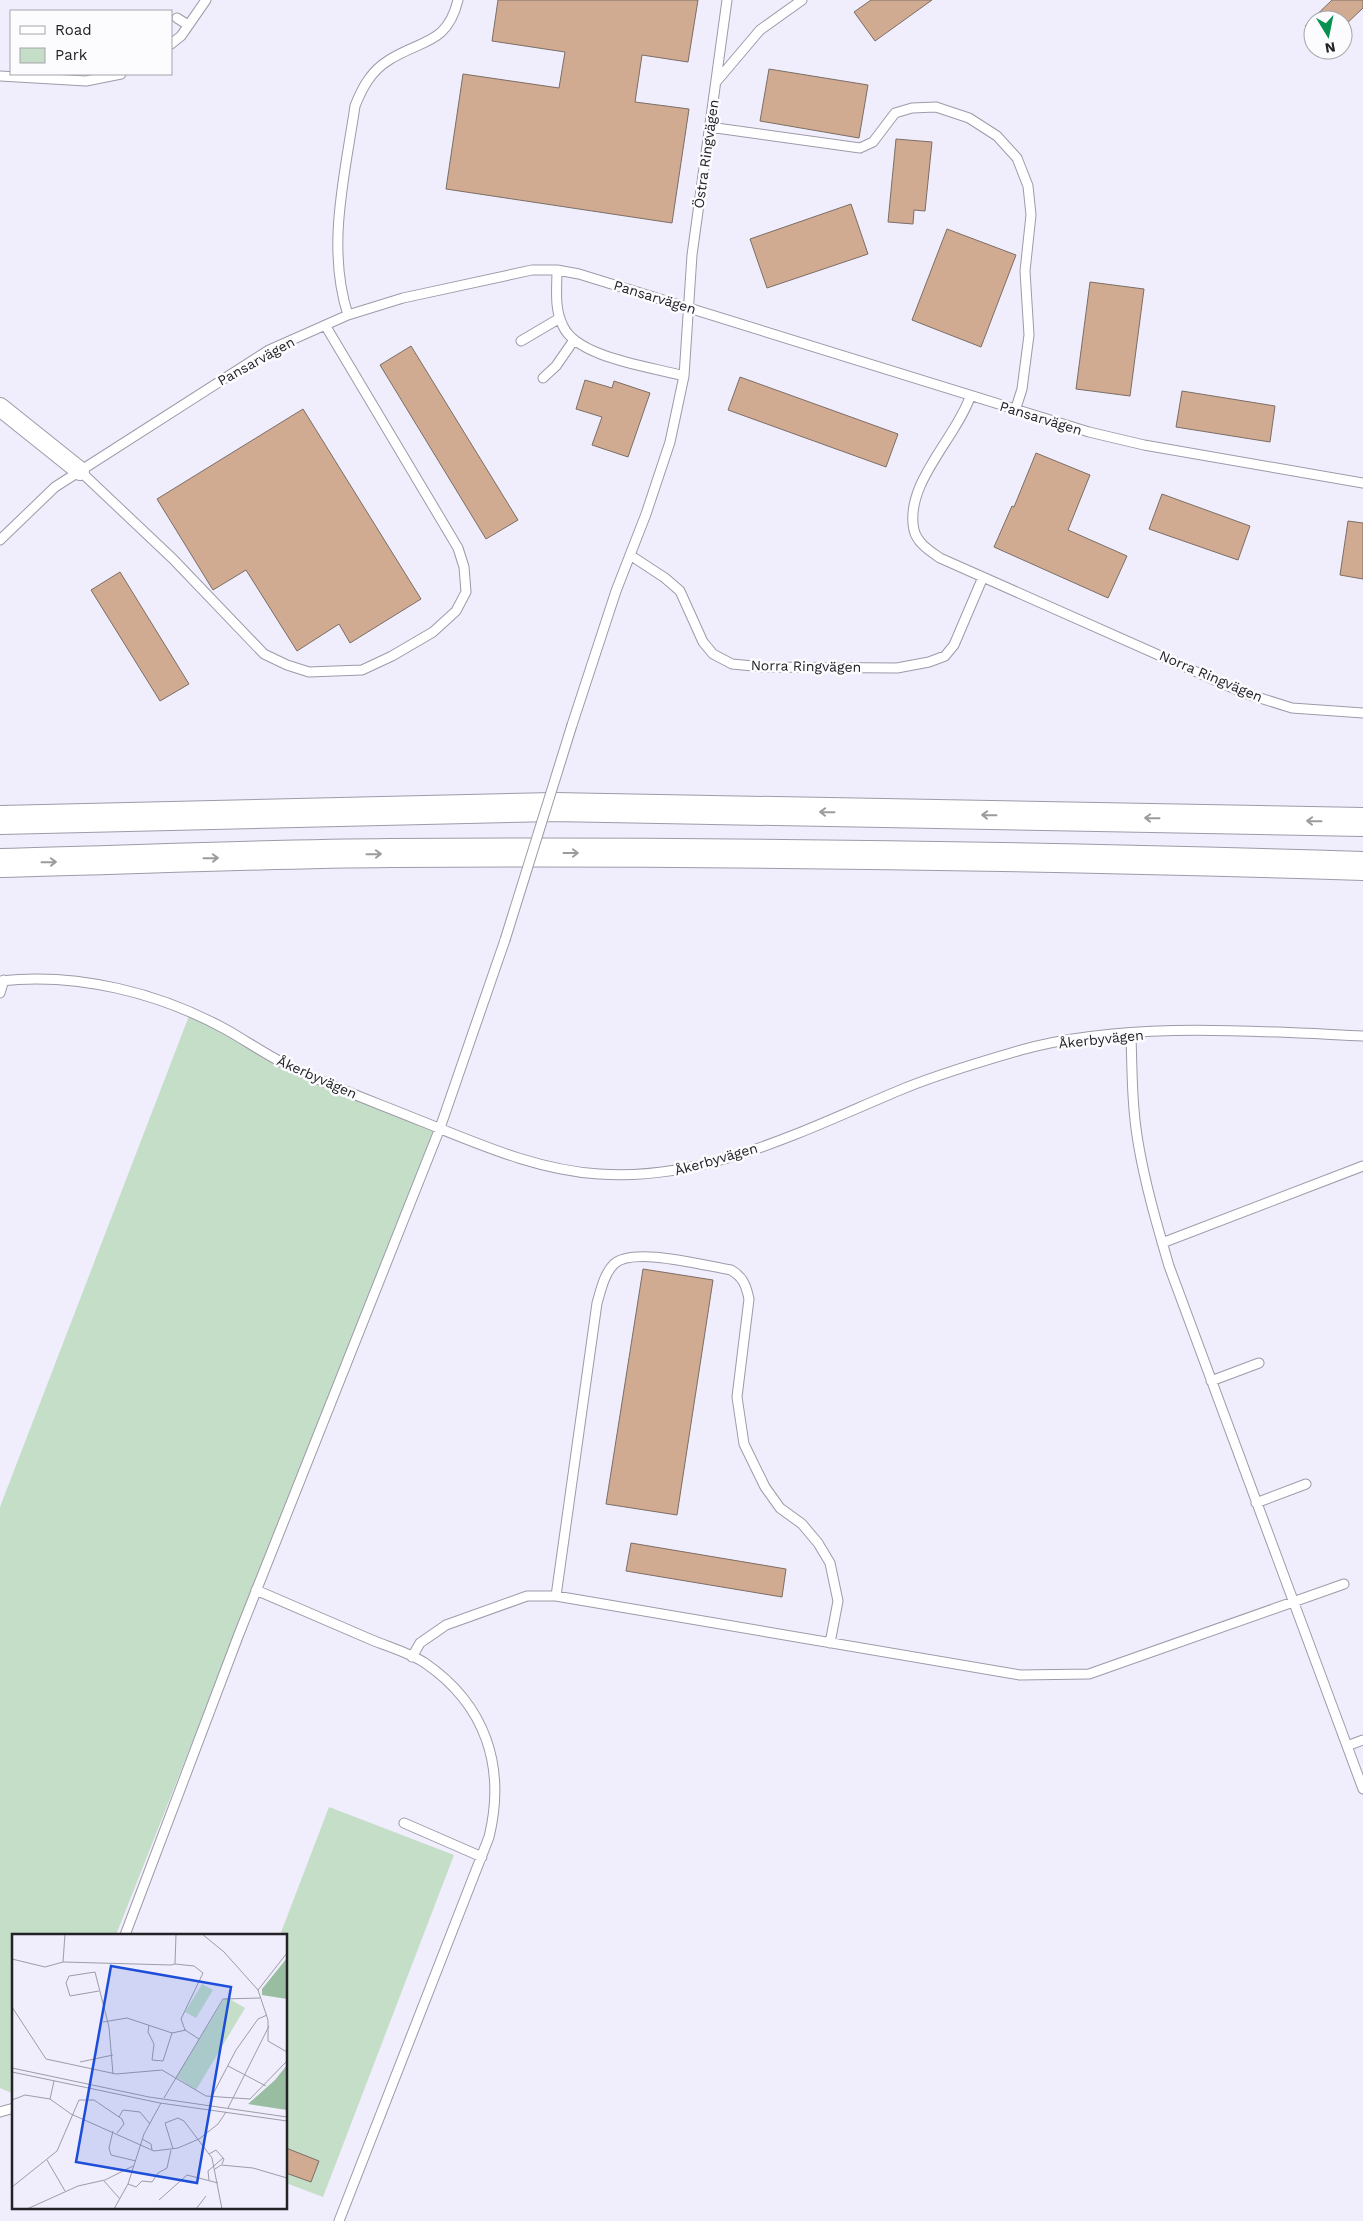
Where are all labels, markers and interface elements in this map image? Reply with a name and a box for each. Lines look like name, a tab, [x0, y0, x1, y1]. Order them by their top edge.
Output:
legend	[10, 10, 172, 75]
north arrow	[1303, 10, 1353, 60]
text: Road	[55, 21, 92, 39]
text: N	[1324, 39, 1337, 57]
text: Park	[55, 46, 88, 64]
street label: Östra Ringvägen	[690, 98, 722, 210]
street label: Pansarvägen	[612, 277, 698, 317]
street label: Pansarvägen	[215, 333, 297, 389]
street label: Pansarvägen	[998, 398, 1084, 438]
street label: Norra Ringvägen	[1157, 647, 1265, 705]
street label: Norra Ringvägen	[751, 657, 861, 675]
one-way arrow	[819, 807, 836, 817]
one-way arrow	[982, 810, 998, 820]
one-way arrow	[1144, 813, 1160, 823]
one-way arrow	[1307, 816, 1323, 826]
one-way arrow	[365, 849, 381, 858]
one-way arrow	[563, 849, 579, 858]
one-way arrow	[203, 853, 219, 862]
one-way arrow	[40, 857, 56, 867]
street label: Åkerbyvägen	[1058, 1027, 1144, 1051]
street label: Åkerbyvägen	[275, 1052, 359, 1102]
street label: Åkerbyvägen	[673, 1139, 759, 1179]
inset map	[12, 1934, 288, 2208]

